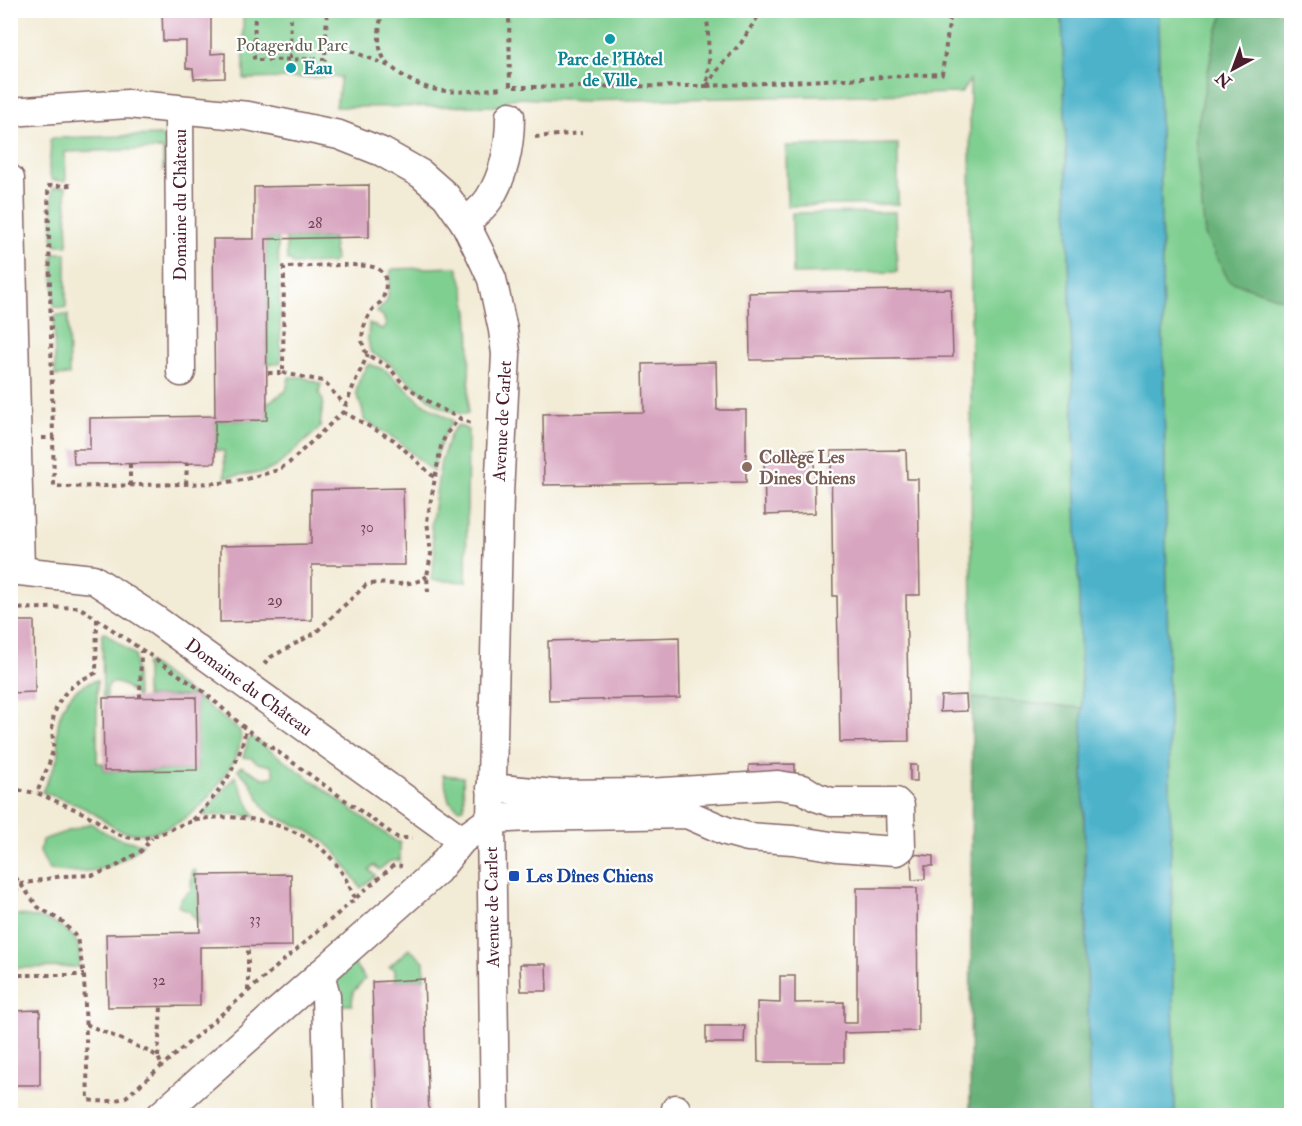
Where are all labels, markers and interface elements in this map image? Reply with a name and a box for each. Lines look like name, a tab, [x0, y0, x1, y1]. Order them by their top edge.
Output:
marker: Parc de l'Hôtel de Ville	[603, 32, 617, 46]
park label: Potager du Parc	[236, 34, 348, 57]
north arrow	[1203, 39, 1263, 99]
place label: Parc de l'Hôtel de Ville	[557, 48, 663, 92]
place label: Eau	[303, 57, 333, 80]
marker: Eau	[284, 61, 298, 75]
text: N	[1211, 67, 1237, 92]
street label: Domaine du Château	[169, 129, 192, 281]
house number: 28	[308, 214, 322, 233]
street label: Avenue de Carlet	[488, 360, 517, 483]
place label: Collège Les Dines Chiens	[759, 446, 856, 490]
marker: Collège Les Dines Chiens	[740, 460, 754, 474]
house number: 30	[360, 518, 374, 537]
house number: 29	[267, 591, 283, 610]
street label: Domaine du Château	[180, 633, 317, 741]
street label: Avenue de Carlet	[480, 846, 505, 969]
place label: Les Dînes Chiens	[526, 865, 653, 888]
marker: Les Dînes Chiens	[507, 869, 521, 883]
house number: 33	[249, 910, 261, 929]
house number: 32	[152, 971, 166, 990]

